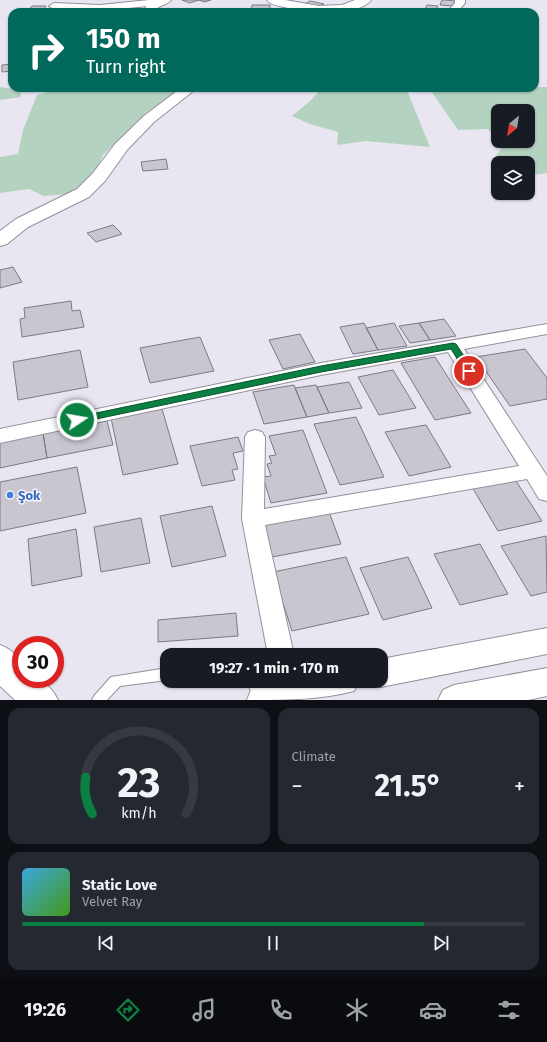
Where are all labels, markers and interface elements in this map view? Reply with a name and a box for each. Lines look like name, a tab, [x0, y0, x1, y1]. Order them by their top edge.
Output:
text: 150 m	[86, 22, 161, 55]
icon: right	[20, 24, 72, 76]
text: Turn right	[86, 56, 166, 78]
north arrow	[491, 104, 535, 148]
map controls	[491, 104, 535, 200]
button: layers	[491, 156, 535, 200]
pin	[452, 354, 486, 388]
icon: arrive	[458, 360, 480, 382]
position arrow	[56, 399, 98, 441]
place label: Şok	[18, 488, 41, 504]
marker: Şok	[5, 490, 15, 500]
speed limit sign: 30	[12, 636, 64, 688]
text: 19:27 · 1 min · 170 m	[209, 659, 339, 677]
text: Climate	[292, 749, 336, 764]
text: 23	[117, 758, 160, 808]
text: 21.5°	[374, 768, 442, 804]
text: −	[292, 773, 303, 800]
text: +	[514, 773, 525, 800]
text: km/h	[121, 805, 156, 822]
text: Static Love	[82, 876, 157, 894]
text: Velvet Ray	[82, 894, 142, 909]
icon: previous	[95, 932, 117, 954]
icon: pause	[262, 932, 284, 954]
icon: next	[430, 932, 452, 954]
icon: directions	[114, 996, 142, 1024]
icon: music	[190, 996, 218, 1024]
icon: phone	[267, 996, 295, 1024]
icon: climate	[343, 996, 371, 1024]
icon: car	[419, 996, 447, 1024]
icon: filters	[495, 996, 523, 1024]
text: 19:26	[24, 999, 66, 1021]

